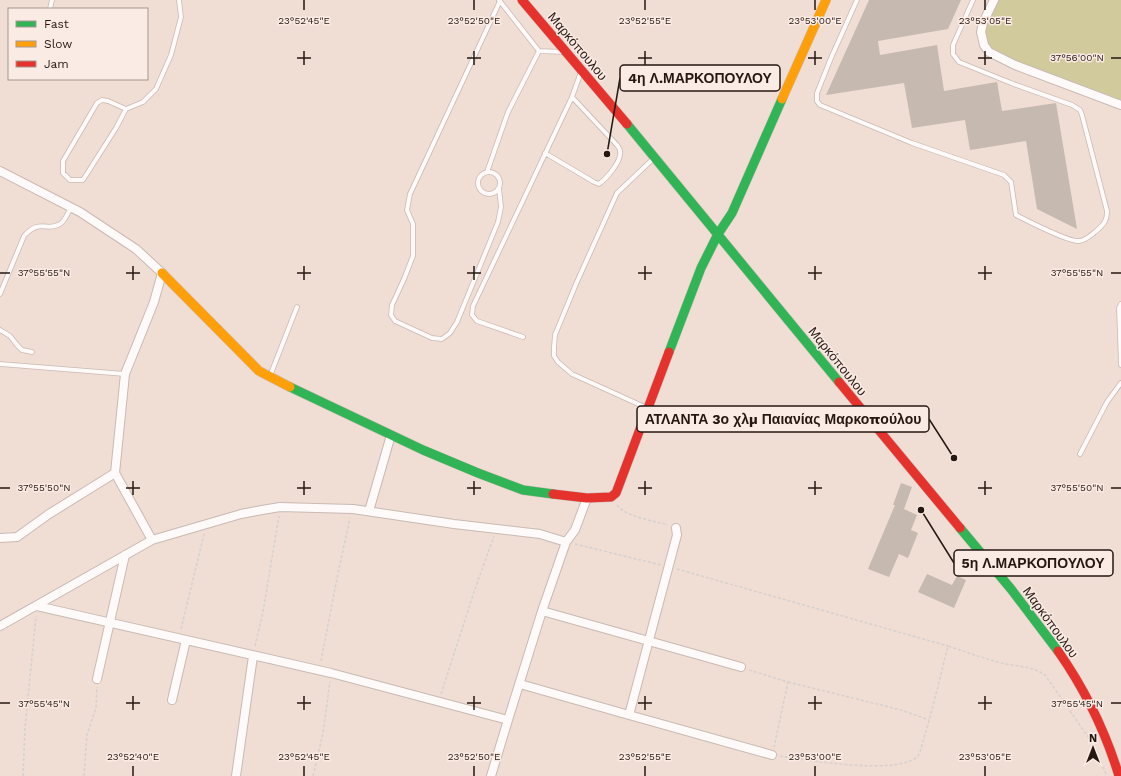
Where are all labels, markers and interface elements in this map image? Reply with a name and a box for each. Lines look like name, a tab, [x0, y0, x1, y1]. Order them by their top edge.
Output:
legend	[8, 8, 148, 80]
street label: Μαρκόπουλου	[545, 9, 610, 83]
text: 23°52'45"E	[278, 15, 330, 26]
text: 23°52'50"E	[448, 15, 500, 26]
text: 23°52'55"E	[619, 15, 671, 26]
text: 23°53'00"E	[788, 15, 842, 26]
text: 23°53'05"E	[959, 15, 1011, 26]
text: Fast	[44, 17, 69, 31]
text: Slow	[44, 37, 72, 51]
text: 37°56'00"N	[1050, 52, 1104, 63]
text: Jam	[44, 57, 69, 71]
callout: 4η Λ.ΜΑΡΚΟΠΟΥΛΟΥ	[620, 65, 780, 91]
text: 4η Λ.ΜΑΡΚΟΠΟΥΛΟΥ	[628, 70, 773, 86]
text: 37°55'55"N	[18, 267, 70, 278]
text: 37°55'55"N	[1051, 267, 1103, 278]
street label: Μαρκόπουλου	[805, 324, 870, 399]
callout: ΑΤΛΑΝΤΑ 3ο χλμ Παιανίας Μαρκοπούλου	[637, 406, 929, 432]
text: ΑΤΛΑΝΤΑ 3ο χλμ Παιανίας Μαρκοπούλου	[645, 411, 921, 427]
text: 37°55'50"N	[17, 482, 71, 493]
text: 37°55'50"N	[1050, 482, 1104, 493]
callout: 5η Λ.ΜΑΡΚΟΠΟΥΛΟΥ	[954, 550, 1113, 576]
text: 5η Λ.ΜΑΡΚΟΠΟΥΛΟΥ	[961, 555, 1105, 571]
street label: Μαρκόπουλου	[1020, 584, 1081, 661]
text: 37°55'45"N	[18, 698, 70, 709]
text: 37°55'45"N	[1051, 698, 1103, 709]
north arrow	[1073, 728, 1113, 768]
text: N	[1089, 732, 1097, 745]
text: 23°52'40"E	[107, 751, 159, 762]
text: 23°52'45"E	[278, 751, 330, 762]
text: 23°52'50"E	[448, 751, 500, 762]
text: 23°52'55"E	[619, 751, 671, 762]
text: 23°53'00"E	[788, 751, 842, 762]
text: 23°53'05"E	[959, 751, 1011, 762]

